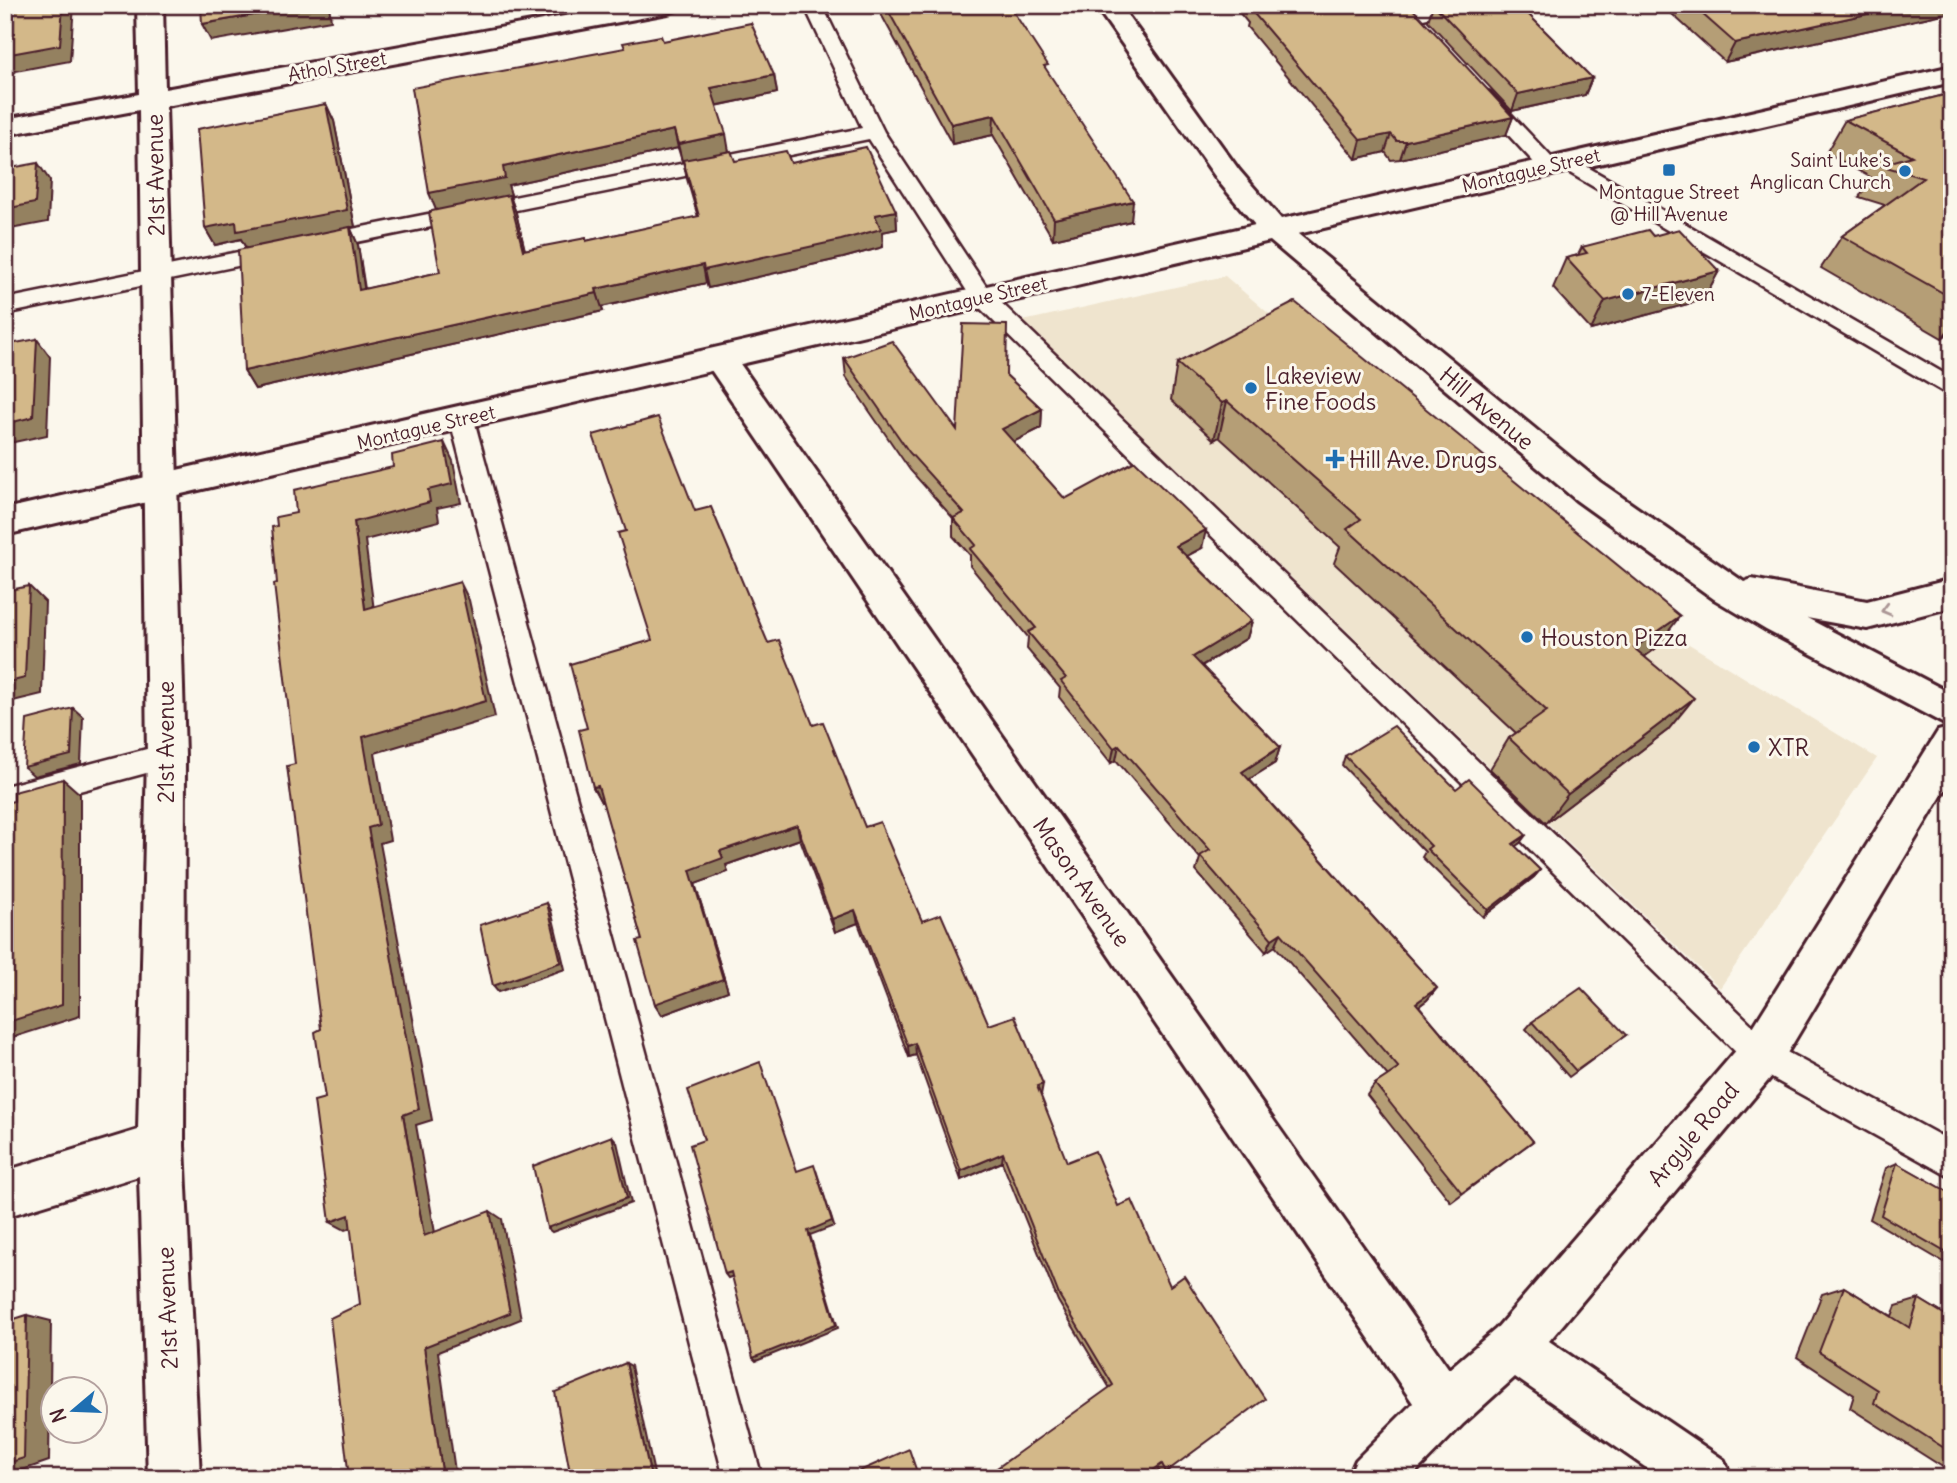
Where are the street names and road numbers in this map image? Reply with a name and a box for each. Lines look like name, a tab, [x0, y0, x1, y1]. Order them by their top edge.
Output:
street label: Athol Street	[286, 46, 388, 86]
street label: 21st Avenue	[139, 113, 171, 237]
street label: Montague Street	[1460, 142, 1602, 198]
street label: Montague Street	[907, 270, 1049, 326]
street label: Hill Avenue	[1434, 360, 1540, 456]
street label: Montague Street	[355, 399, 497, 455]
street label: 21st Avenue	[151, 681, 180, 803]
street label: Mason Avenue	[1027, 812, 1137, 952]
street label: Argyle Road	[1641, 1076, 1745, 1192]
street label: 21st Avenue	[150, 1246, 184, 1370]

